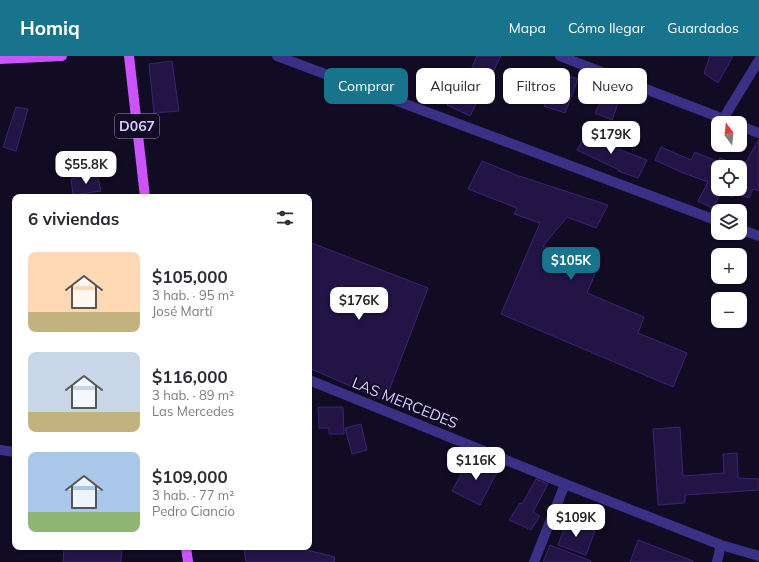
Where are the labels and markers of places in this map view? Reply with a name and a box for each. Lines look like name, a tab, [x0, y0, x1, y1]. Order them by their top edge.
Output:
pin: $179K	[583, 121, 639, 155]
pin: $55.8K	[53, 151, 119, 185]
pin: $105K	[543, 247, 599, 281]
pin: $176K	[331, 287, 387, 321]
pin: $116K	[448, 447, 504, 481]
pin: $109K	[548, 504, 604, 538]

